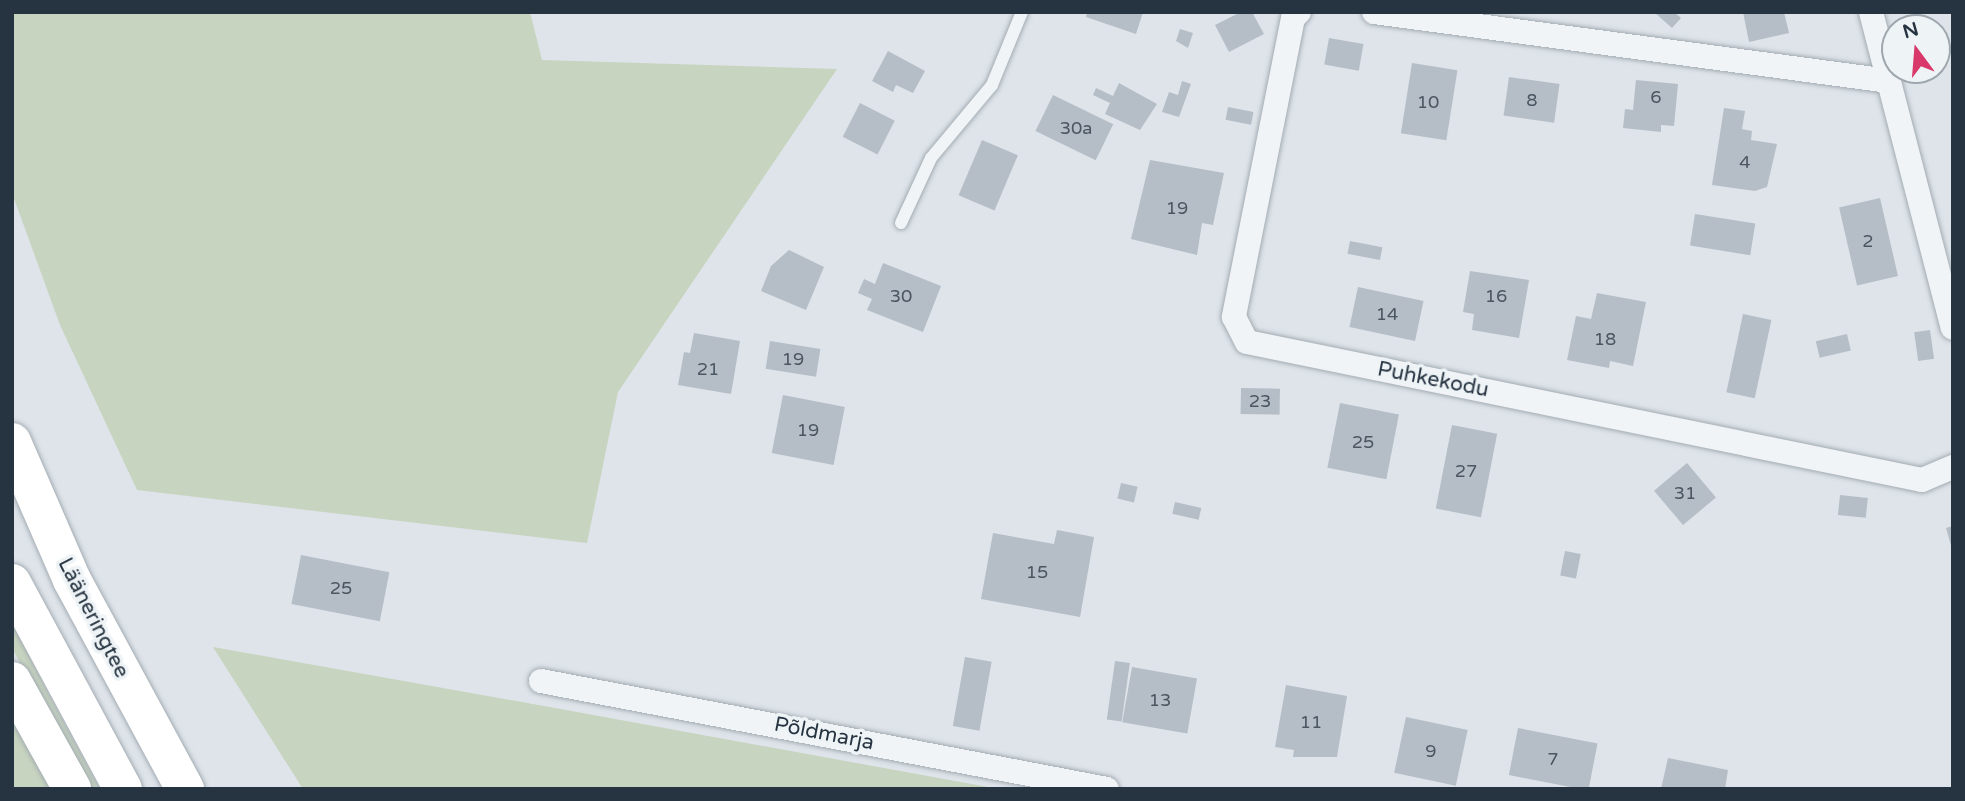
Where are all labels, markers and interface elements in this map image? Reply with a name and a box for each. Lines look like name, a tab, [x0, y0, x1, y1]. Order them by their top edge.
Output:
north arrow	[1881, 14, 1951, 84]
text: N	[1900, 18, 1921, 43]
house number: 6	[1650, 86, 1662, 108]
house number: 8	[1526, 89, 1538, 111]
house number: 10	[1417, 91, 1439, 113]
house number: 30a	[1060, 117, 1092, 139]
house number: 4	[1739, 151, 1751, 173]
house number: 19	[1166, 197, 1188, 219]
house number: 2	[1862, 230, 1874, 252]
house number: 30	[890, 285, 912, 307]
house number: 16	[1485, 285, 1507, 307]
house number: 14	[1376, 303, 1398, 325]
house number: 18	[1594, 328, 1616, 350]
house number: 19	[782, 348, 804, 370]
street label: Puhkekodu	[1375, 357, 1491, 403]
house number: 21	[697, 358, 719, 380]
house number: 23	[1249, 390, 1271, 412]
house number: 19	[797, 419, 819, 441]
house number: 25	[1352, 431, 1374, 453]
house number: 27	[1455, 460, 1477, 482]
house number: 31	[1674, 482, 1696, 504]
street label: Lääneringtee	[52, 554, 134, 682]
house number: 15	[1026, 561, 1048, 583]
house number: 25	[330, 577, 352, 599]
house number: 13	[1149, 689, 1171, 711]
house number: 11	[1300, 711, 1322, 733]
street label: Põldmarja	[772, 712, 876, 756]
house number: 9	[1425, 740, 1437, 762]
house number: 7	[1547, 748, 1559, 770]

